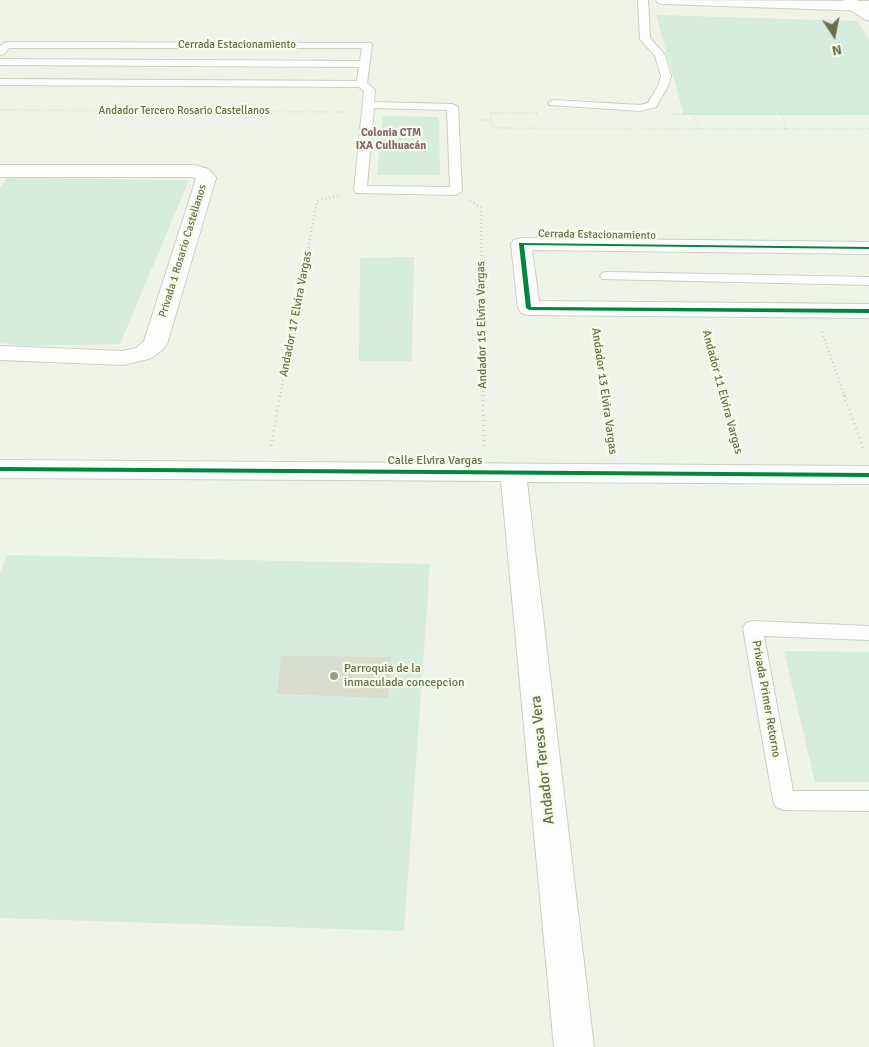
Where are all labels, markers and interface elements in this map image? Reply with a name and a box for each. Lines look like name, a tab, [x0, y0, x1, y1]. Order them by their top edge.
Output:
north arrow	[809, 10, 859, 60]
street label: Cerrada Estacionamiento	[178, 38, 296, 52]
text: N	[831, 41, 843, 59]
street label: Andador Tercero Rosario Castellanos	[98, 104, 270, 118]
district label: Colonia CTM IXA Culhuacán	[356, 126, 426, 152]
street label: Privada 1 Rosario Castellanos	[156, 183, 210, 319]
street label: Cerrada Estacionamiento	[538, 227, 656, 243]
street label: Andador 17 Elvira Vargas	[277, 250, 315, 378]
street label: Andador 15 Elvira Vargas	[474, 261, 490, 389]
street label: Andador 13 Elvira Vargas	[588, 327, 620, 455]
street label: Andador 11 Elvira Vargas	[699, 328, 745, 456]
street label: Calle Elvira Vargas	[388, 454, 482, 468]
street label: Privada Primer Retorno	[749, 639, 783, 759]
place label: Parroquia de la inmaculada concepcion	[344, 662, 464, 690]
marker: Parroquia de la inmaculada concepcion	[328, 670, 340, 682]
street label: Andador Teresa Vera	[527, 695, 559, 825]

